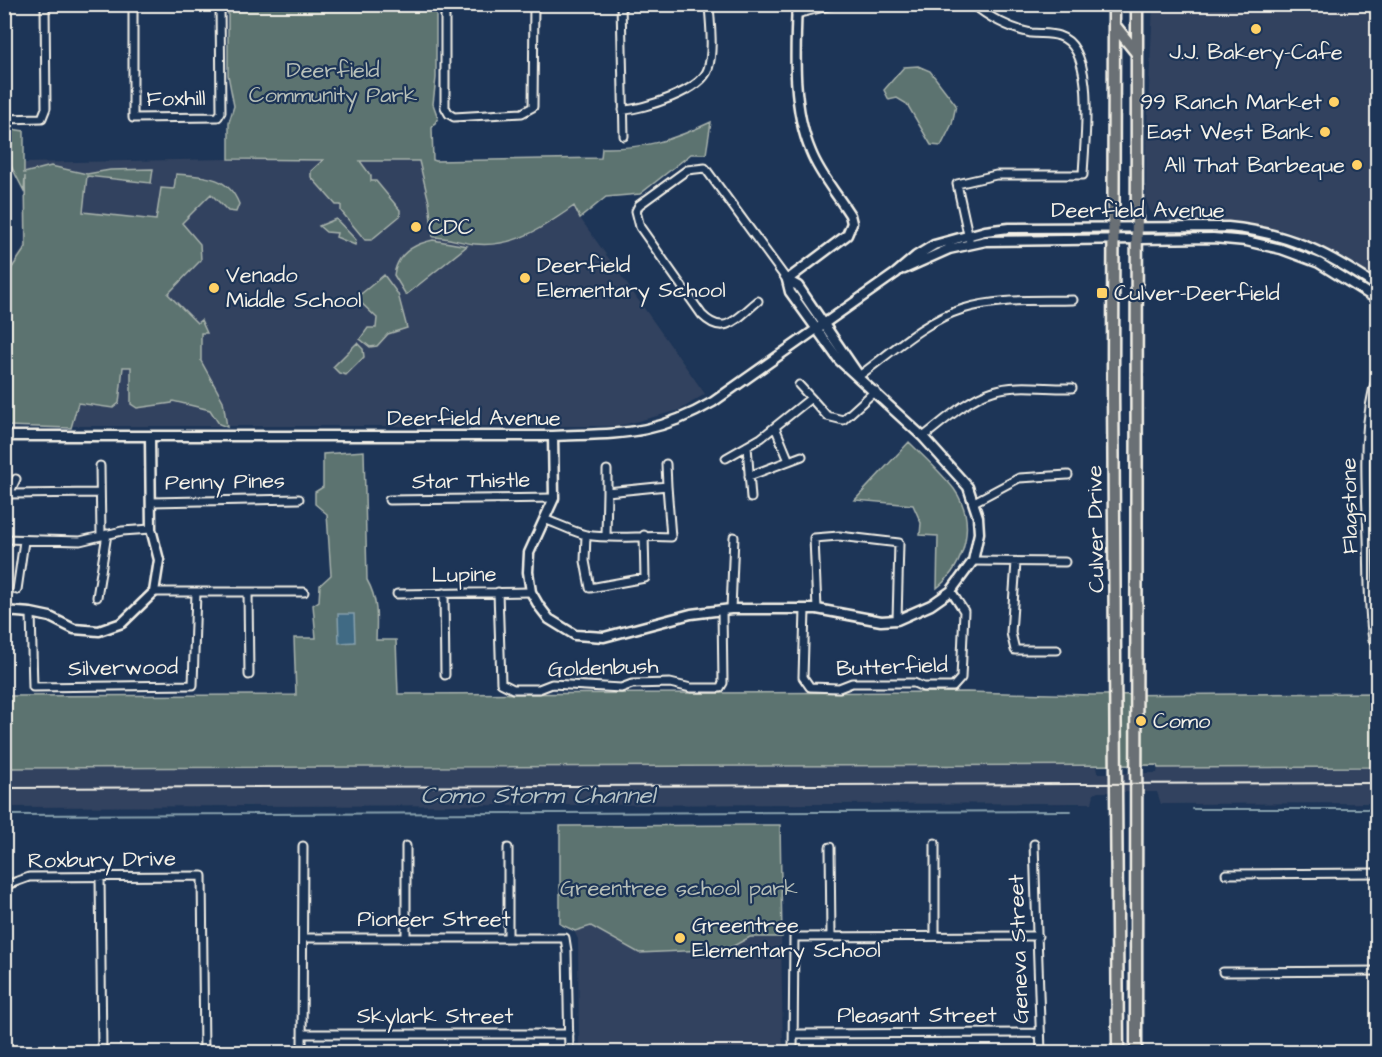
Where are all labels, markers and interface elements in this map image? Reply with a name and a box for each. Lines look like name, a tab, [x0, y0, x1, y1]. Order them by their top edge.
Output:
marker: J.J. Bakery-Cafe	[1249, 22, 1263, 36]
place label: J.J. Bakery-Cafe	[1169, 37, 1343, 69]
park label: Deerfield Community Park	[249, 55, 418, 112]
street label: Foxhill	[146, 83, 206, 115]
place label: 99 Ranch Market	[1141, 87, 1322, 118]
marker: 99 Ranch Market	[1327, 95, 1341, 109]
place label: East West Bank	[1147, 117, 1313, 148]
marker: East West Bank	[1318, 125, 1332, 139]
place label: All That Barbeque	[1164, 150, 1345, 181]
marker: All That Barbeque	[1350, 158, 1364, 172]
street label: Deerfield Avenue	[1051, 195, 1225, 226]
place label: CDC	[428, 212, 474, 243]
marker: CDC	[409, 220, 423, 234]
place label: Deerfield Elementary School	[537, 250, 726, 307]
place label: Venado Middle School	[226, 260, 361, 316]
marker: Deerfield Elementary School	[518, 271, 532, 285]
place label: Culver-Deerfield	[1114, 278, 1280, 309]
marker: Venado Middle School	[207, 281, 221, 295]
marker: Culver-Deerfield	[1095, 286, 1109, 300]
street label: Deerfield Avenue	[387, 403, 561, 434]
street label: Flagstone	[1334, 457, 1367, 554]
street label: Star Thistle	[412, 464, 531, 498]
street label: Penny Pines	[165, 465, 285, 500]
street label: Culver Drive	[1079, 465, 1113, 593]
street label: Lupine	[431, 559, 497, 591]
street label: Butterfield	[836, 650, 948, 684]
street label: Goldenbush	[547, 651, 659, 685]
street label: Silverwood	[68, 652, 178, 684]
place label: Como	[1153, 706, 1211, 737]
marker: Como	[1134, 714, 1148, 728]
water label: Como Storm Channel	[421, 779, 658, 813]
street label: Roxbury Drive	[28, 843, 176, 878]
park label: Greentree school park	[560, 873, 798, 904]
street label: Geneva Street	[1001, 874, 1037, 1024]
street label: Pioneer Street	[357, 904, 511, 935]
place label: Greentree Elementary School	[692, 910, 881, 967]
marker: Greentree Elementary School	[673, 931, 687, 945]
street label: Pleasant Street	[837, 1000, 997, 1031]
street label: Skylark Street	[357, 1001, 513, 1033]

